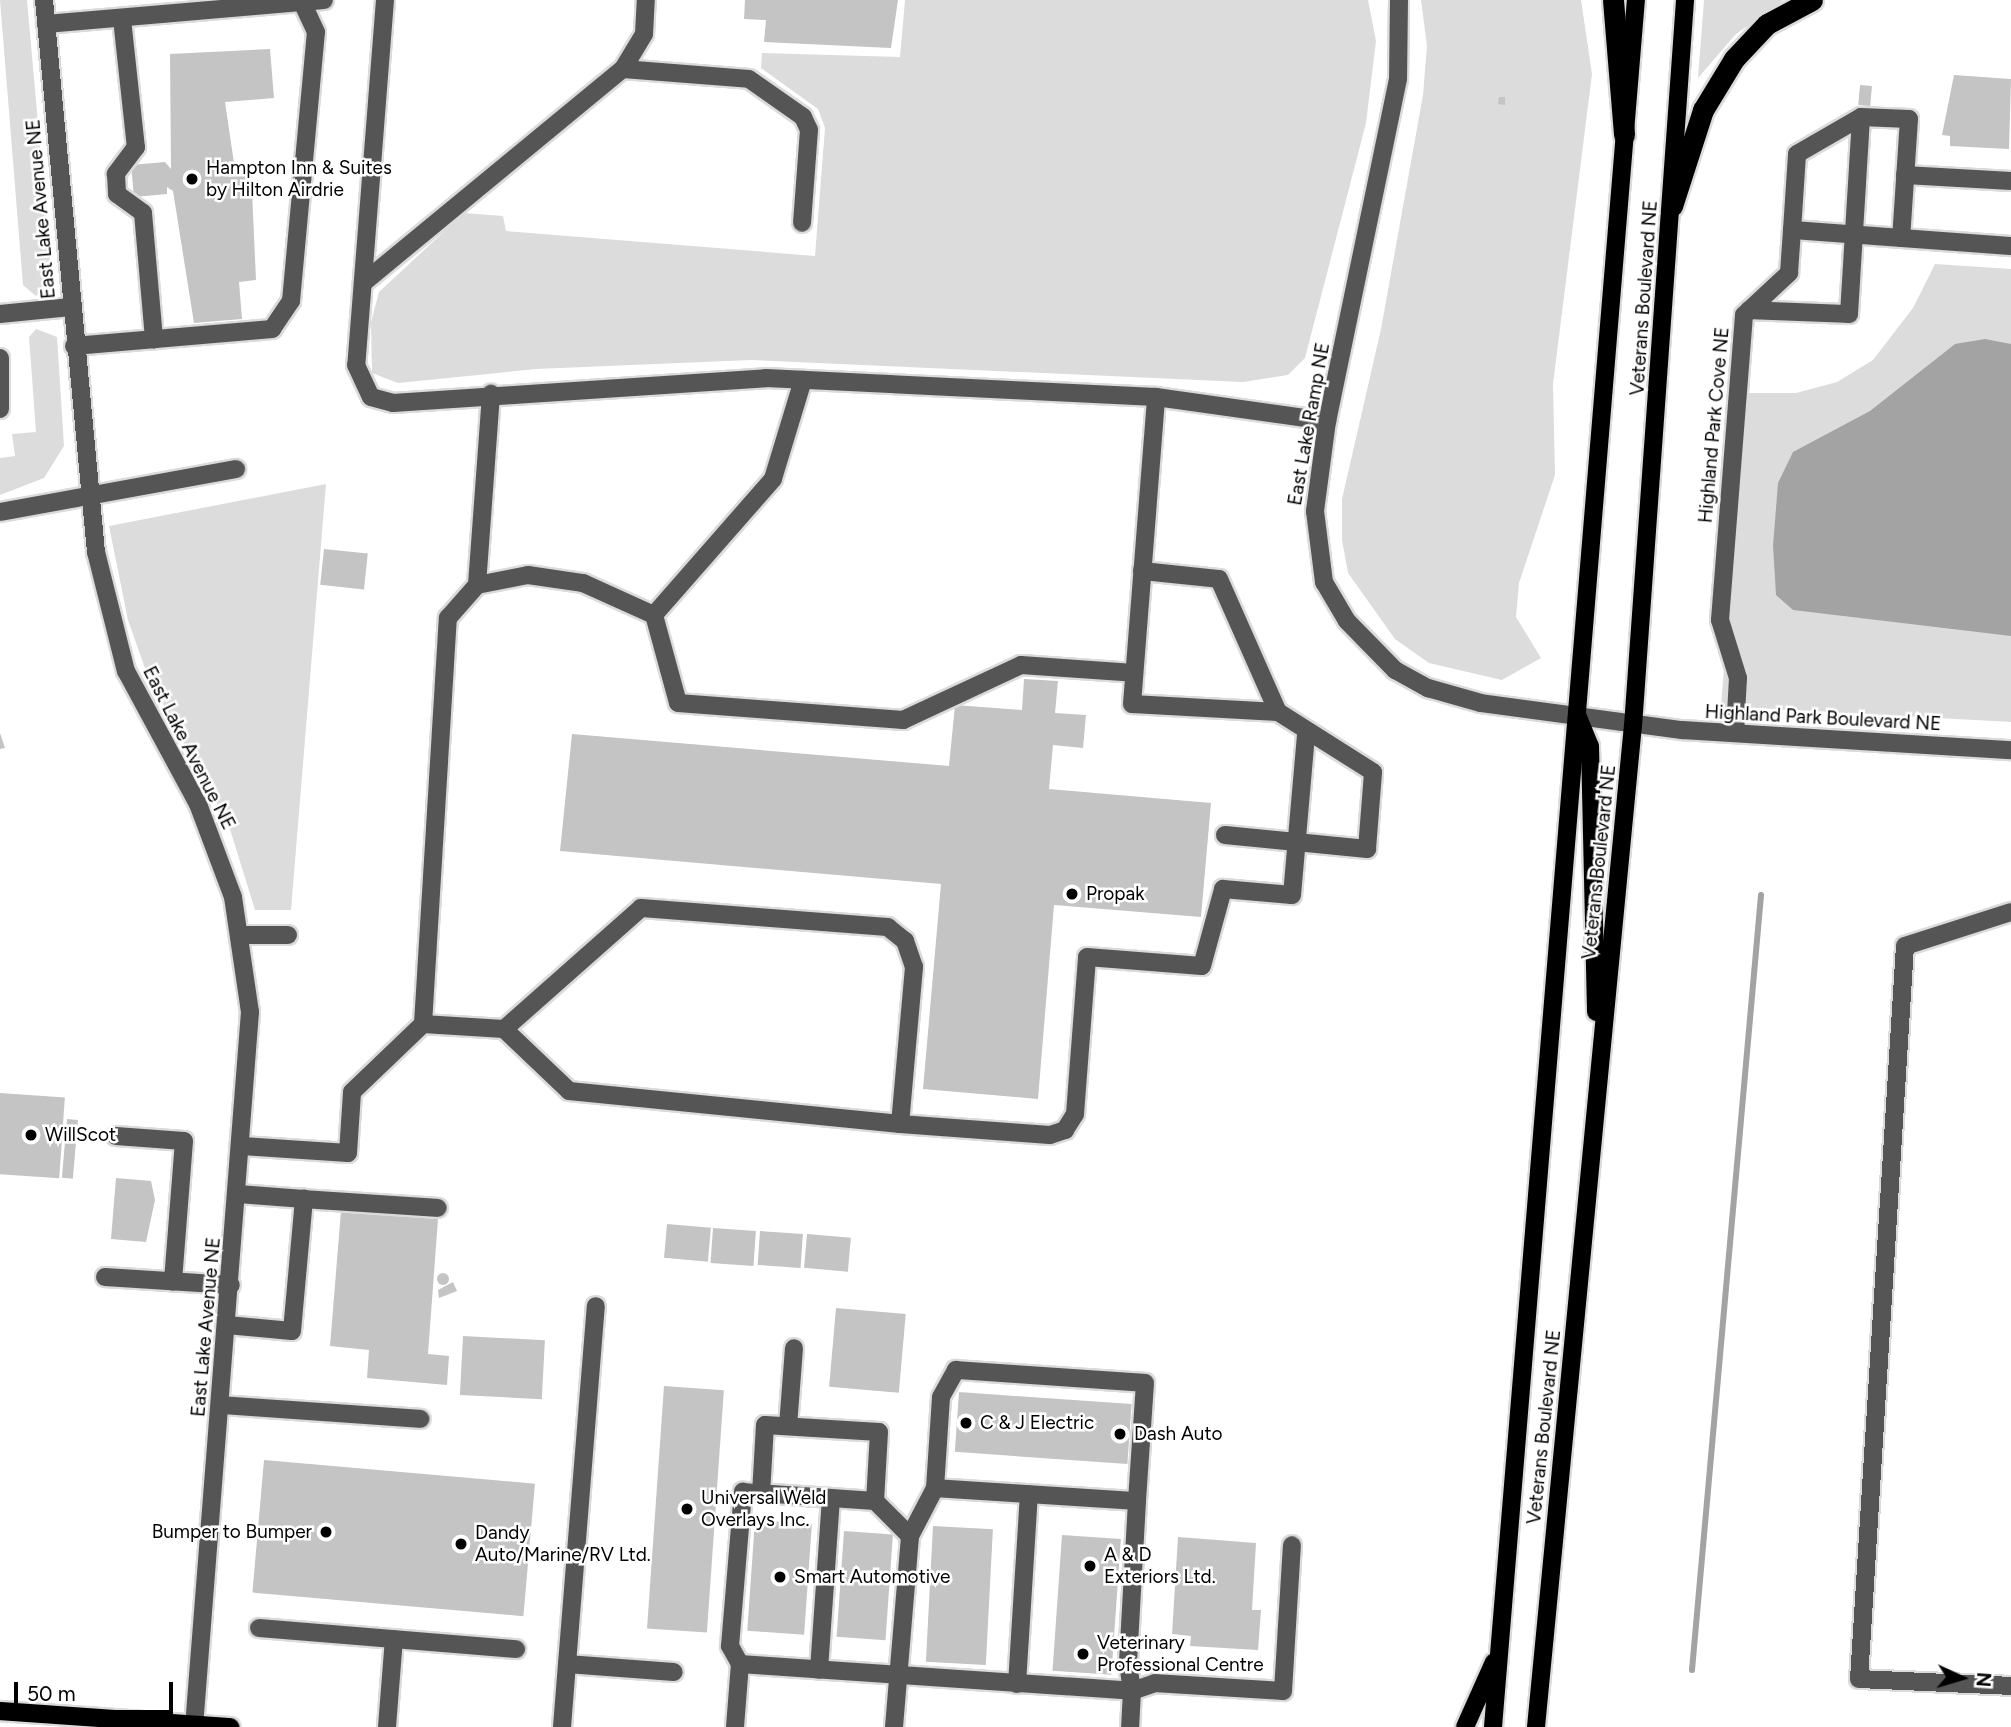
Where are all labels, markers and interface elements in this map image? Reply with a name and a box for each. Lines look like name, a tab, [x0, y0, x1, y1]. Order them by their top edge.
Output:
street label: East Lake Avenue NE	[22, 118, 60, 300]
place label: Hampton Inn & Suites by Hilton Airdrie	[206, 157, 392, 201]
marker: Hampton Inn & Suites by Hilton Airdrie	[184, 171, 200, 187]
street label: Veterans Boulevard NE	[1626, 200, 1662, 396]
street label: Highland Park Cove NE	[1694, 326, 1734, 524]
street label: East Lake Ramp NE	[1283, 341, 1335, 507]
street label: East Lake Avenue NE	[138, 663, 240, 833]
street label: Highland Park Boulevard NE	[1704, 700, 1942, 736]
street label: Veterans Boulevard NE	[1577, 764, 1621, 960]
place label: Propak	[1086, 883, 1144, 905]
marker: Propak	[1064, 886, 1080, 902]
place label: WillScot	[45, 1124, 116, 1146]
marker: WillScot	[23, 1127, 39, 1143]
street label: East Lake Avenue NE	[187, 1236, 225, 1418]
street label: Veterans Boulevard NE	[1522, 1329, 1566, 1525]
place label: C & J Electric	[980, 1412, 1094, 1434]
marker: C & J Electric	[958, 1415, 974, 1431]
place label: Dash Auto	[1134, 1423, 1223, 1445]
marker: Dash Auto	[1112, 1426, 1128, 1442]
place label: Universal Weld Overlays Inc.	[701, 1487, 826, 1531]
marker: Universal Weld Overlays Inc.	[679, 1501, 695, 1517]
place label: Bumper to Bumper	[152, 1521, 312, 1543]
place label: Dandy Auto/Marine/RV Ltd.	[475, 1522, 651, 1566]
marker: Bumper to Bumper	[318, 1524, 334, 1540]
marker: Dandy Auto/Marine/RV Ltd.	[453, 1536, 469, 1552]
place label: A & D Exteriors Ltd.	[1104, 1544, 1216, 1588]
marker: A & D Exteriors Ltd.	[1082, 1558, 1098, 1574]
place label: Smart Automotive	[794, 1566, 950, 1588]
marker: Smart Automotive	[772, 1569, 788, 1585]
place label: Veterinary Professional Centre	[1097, 1632, 1264, 1676]
north arrow	[1927, 1643, 1997, 1713]
marker: Veterinary Professional Centre	[1075, 1646, 1091, 1662]
scale bar	[18, 1668, 177, 1712]
text: N	[1971, 1671, 1995, 1688]
text: 50 m	[27, 1681, 76, 1706]

